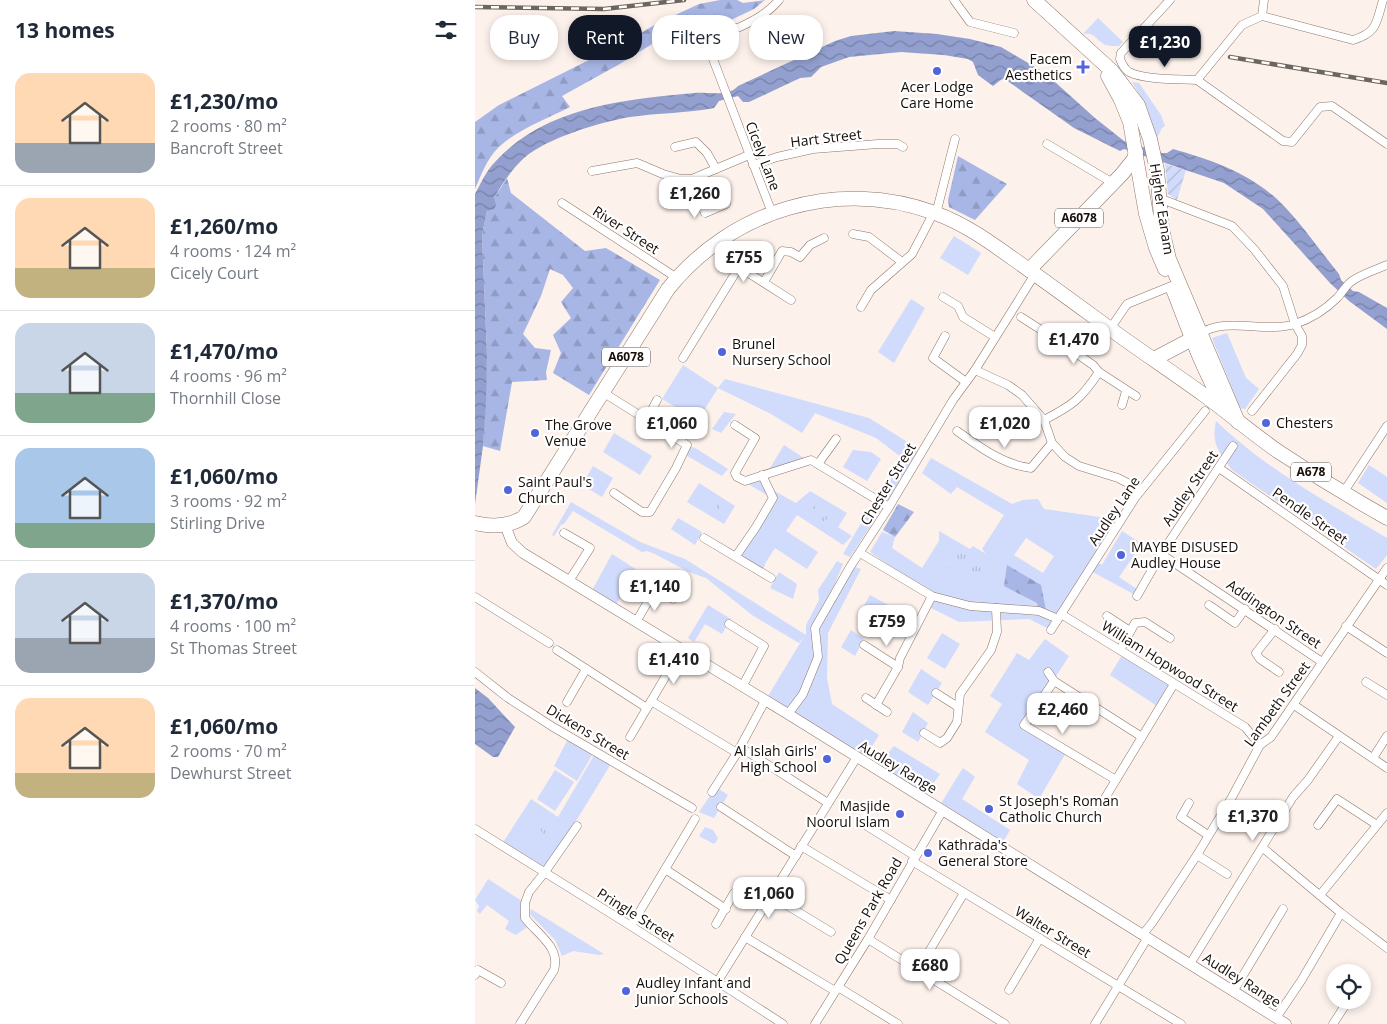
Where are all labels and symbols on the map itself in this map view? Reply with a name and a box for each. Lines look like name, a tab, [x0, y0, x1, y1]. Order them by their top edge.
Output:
pin: £1,230	[1124, 26, 1206, 68]
place label: Facem Aesthetics	[1005, 49, 1072, 84]
marker: Facem Aesthetics	[1076, 60, 1090, 74]
marker: Acer Lodge Care Home	[931, 65, 943, 77]
place label: Acer Lodge Care Home	[900, 77, 974, 112]
street label: Cicely Lane	[742, 119, 785, 193]
street label: Hart Street	[789, 124, 863, 151]
street label: Higher Eanam	[1146, 162, 1179, 256]
pin: £1,260	[654, 176, 736, 219]
street label: River Street	[589, 201, 663, 258]
road number: A6078	[1055, 208, 1103, 228]
pin: £755	[714, 240, 774, 283]
pin: £1,470	[1033, 322, 1115, 365]
place label: Brunel Nursery School	[732, 334, 831, 369]
marker: Brunel Nursery School	[716, 346, 728, 358]
road number: A6078	[602, 348, 650, 367]
pin: £1,060	[631, 406, 713, 449]
pin: £1,020	[964, 406, 1046, 449]
place label: Chesters	[1276, 413, 1334, 432]
place label: The Grove Venue	[545, 415, 612, 450]
marker: Chesters	[1260, 417, 1272, 429]
marker: The Grove Venue	[529, 427, 541, 439]
street label: Chester Street	[855, 439, 920, 529]
street label: Audley Street	[1157, 446, 1222, 529]
road number: A678	[1291, 462, 1331, 482]
place label: Saint Paul's Church	[518, 472, 593, 507]
street label: Audley Lane	[1083, 472, 1144, 549]
street label: Pendle Street	[1269, 483, 1352, 548]
marker: Saint Paul's Church	[502, 484, 514, 496]
place label: MAYBE DISUSED Audley House	[1131, 537, 1238, 572]
marker: MAYBE DISUSED Audley House	[1115, 549, 1127, 561]
pin: £1,140	[614, 570, 696, 612]
street label: Addington Street	[1223, 575, 1325, 652]
pin: £759	[857, 604, 917, 647]
street label: William Hopwood Street	[1098, 616, 1242, 715]
pin: £1,410	[633, 642, 715, 685]
street label: Lambeth Street	[1239, 657, 1314, 750]
pin: £2,460	[1022, 692, 1104, 735]
street label: Dickens Street	[543, 699, 633, 764]
street label: Audley Range	[855, 736, 941, 798]
place label: Al Islah Girls' High School	[734, 741, 817, 776]
marker: Al Islah Girls' High School	[821, 753, 833, 765]
place label: St Joseph's Roman Catholic Church	[999, 791, 1119, 826]
place label: Masjide Noorul Islam	[806, 796, 890, 831]
pin: £1,370	[1212, 800, 1294, 842]
marker: St Joseph's Roman Catholic Church	[983, 803, 995, 815]
marker: Masjide Noorul Islam	[894, 808, 906, 820]
place label: Kathrada's General Store	[938, 835, 1028, 870]
marker: Kathrada's General Store	[922, 847, 934, 859]
street label: Queens Park Road	[829, 854, 906, 968]
pin: £1,060	[728, 876, 810, 919]
street label: Pringle Street	[594, 883, 679, 946]
street label: Walter Street	[1012, 901, 1095, 962]
pin: £680	[900, 948, 960, 991]
street label: Audley Range	[1200, 948, 1285, 1011]
place label: Audley Infant and Junior Schools	[634, 973, 751, 1008]
marker: Audley Infant and Junior Schools	[620, 985, 632, 997]

